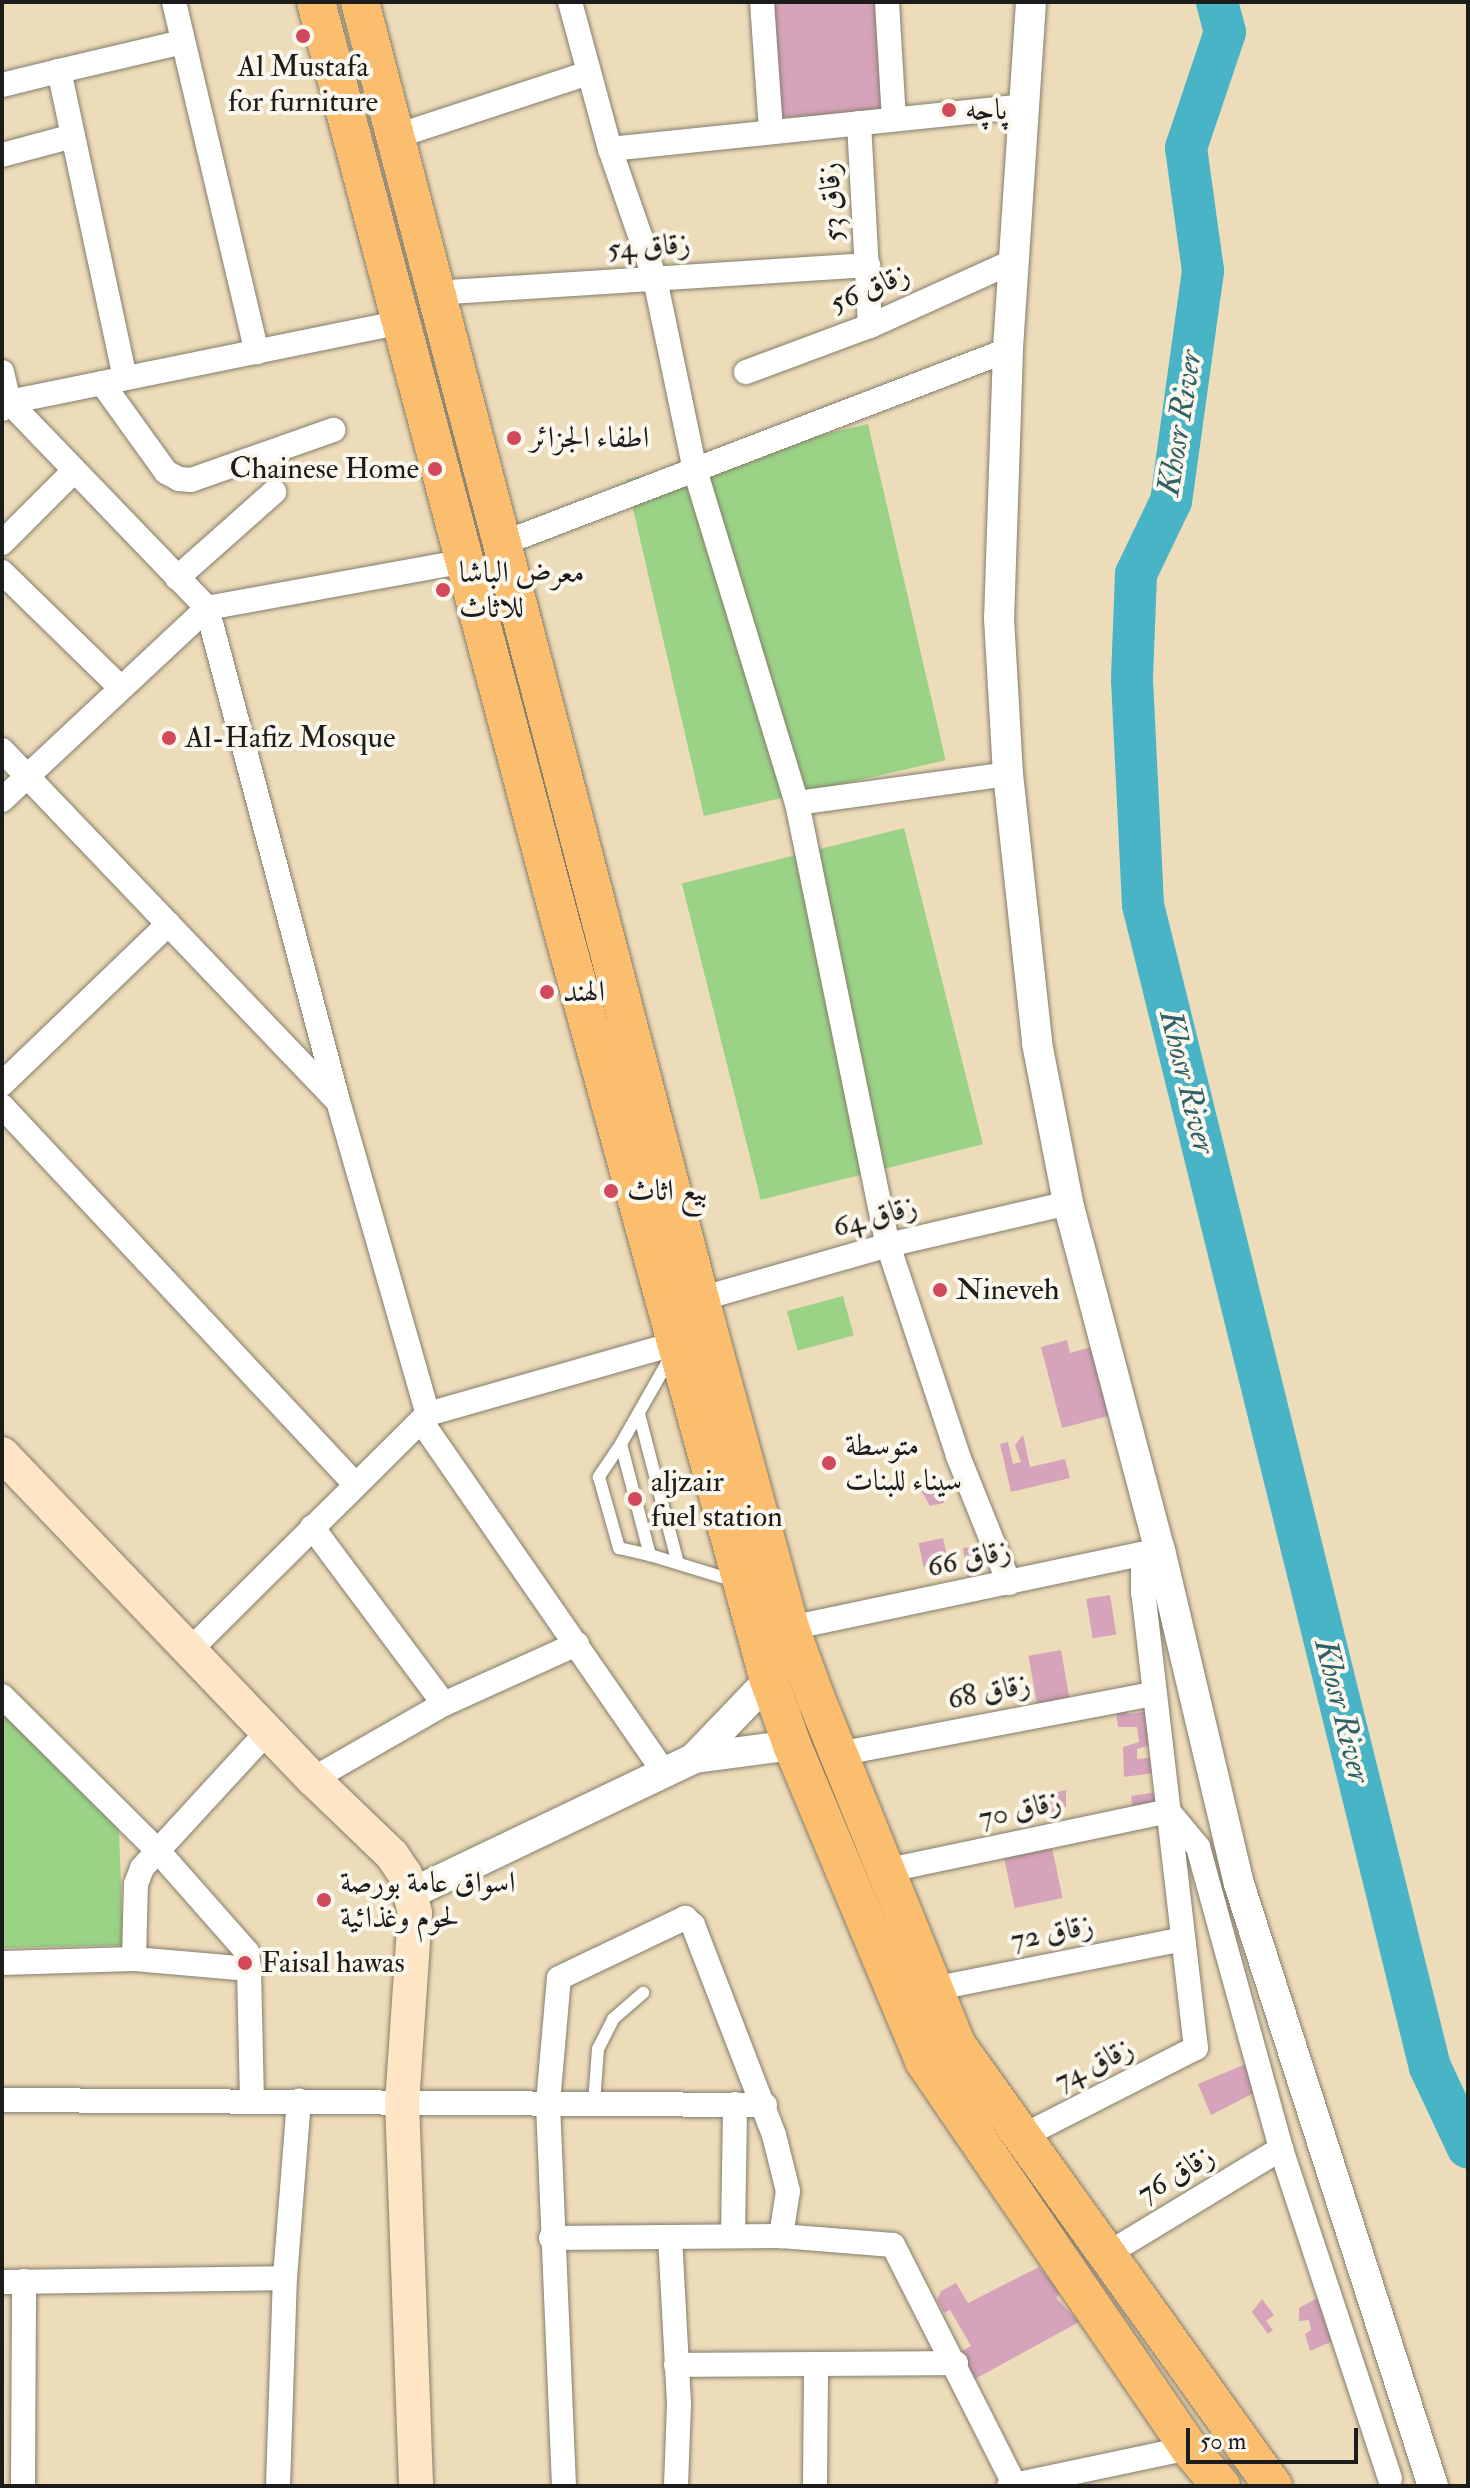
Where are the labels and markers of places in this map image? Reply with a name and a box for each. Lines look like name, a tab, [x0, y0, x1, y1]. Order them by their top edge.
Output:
marker: Al Mustafa for furniture	[294, 27, 312, 45]
place label: Al Mustafa for furniture	[228, 49, 378, 120]
place label: پاچه	[965, 92, 1007, 128]
marker: پاچه	[940, 101, 958, 119]
place label: اطفاء الجزائر	[530, 420, 649, 456]
marker: اطفاء الجزائر	[505, 429, 523, 447]
place label: Chainese Home	[229, 451, 419, 487]
marker: Chainese Home	[426, 460, 444, 478]
place label: معرض الباشا للاثاث	[459, 555, 584, 626]
marker: معرض الباشا للاثاث	[434, 581, 452, 599]
place label: Al-Hafiz Mosque	[185, 720, 396, 756]
marker: Al-Hafiz Mosque	[160, 729, 178, 747]
place label: الهند	[563, 974, 605, 1010]
marker: الهند	[538, 983, 556, 1001]
place label: بيع اثاث	[627, 1173, 707, 1209]
marker: بيع اثاث	[602, 1182, 620, 1200]
place label: Nineveh	[956, 1272, 1060, 1308]
marker: Nineveh	[931, 1281, 949, 1299]
place label: متوسطة سيناء للبنات	[845, 1428, 962, 1498]
marker: متوسطة سيناء للبنات	[820, 1454, 838, 1472]
place label: aljzair fuel station	[651, 1464, 783, 1534]
marker: aljzair fuel station	[626, 1490, 644, 1508]
place label: اسواق عامة بورصة لحوم وغذائية	[340, 1865, 516, 1936]
marker: اسواق عامة بورصة لحوم وغذائية	[315, 1891, 333, 1909]
place label: Faisal hawas	[261, 1945, 405, 1981]
marker: Faisal hawas	[236, 1954, 254, 1972]

